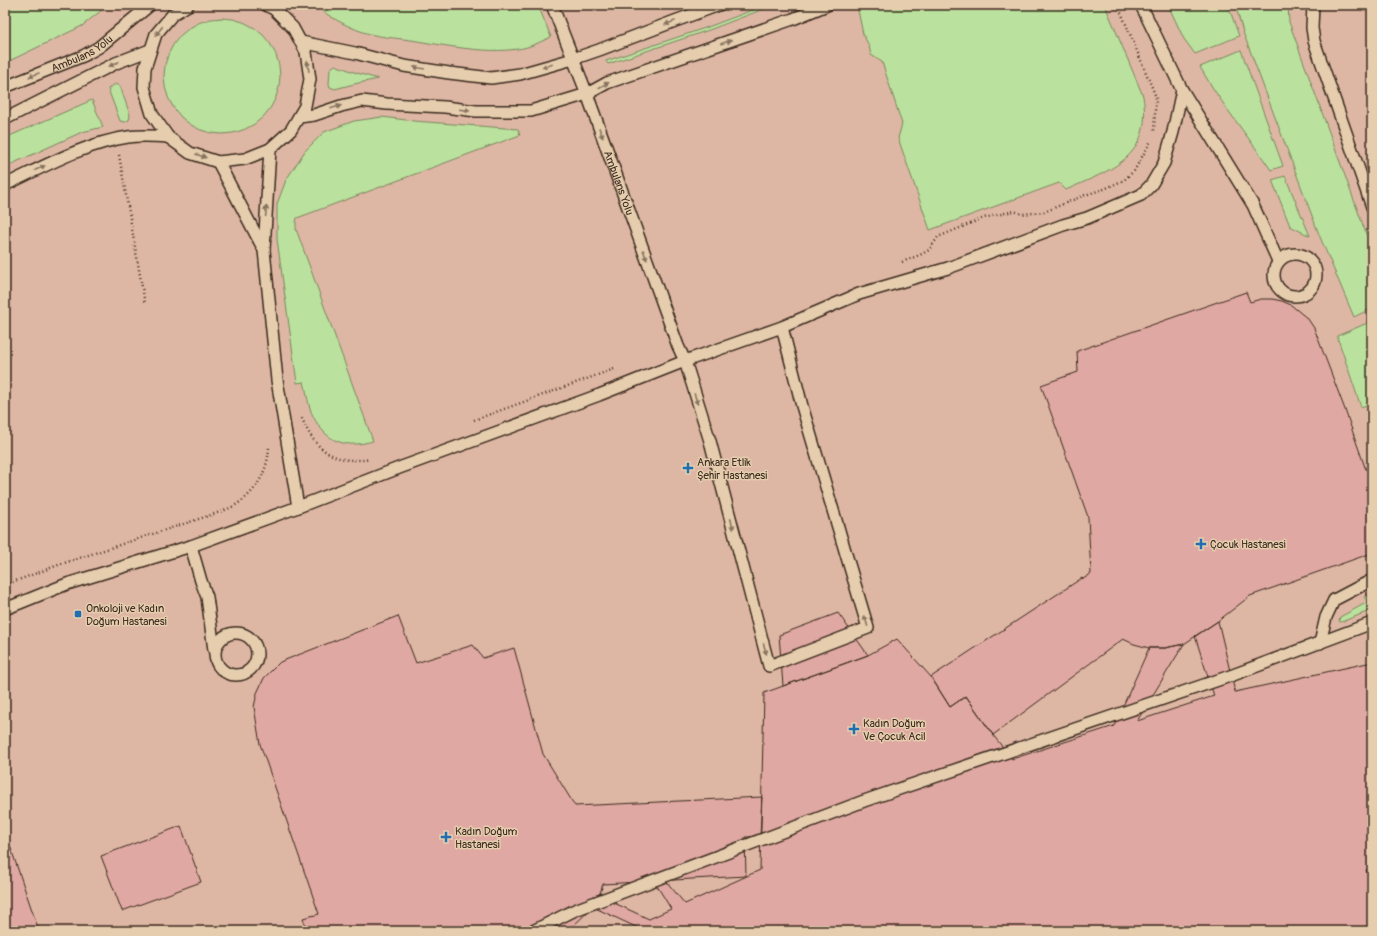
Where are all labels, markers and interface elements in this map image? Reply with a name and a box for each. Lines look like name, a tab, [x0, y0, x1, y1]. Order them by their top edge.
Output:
one-way arrow	[663, 20, 675, 26]
one-way arrow	[155, 25, 164, 36]
street label: Ambulans Yolu	[49, 32, 116, 75]
one-way arrow	[721, 39, 733, 45]
one-way arrow	[305, 60, 311, 72]
one-way arrow	[108, 61, 119, 67]
one-way arrow	[541, 63, 553, 69]
one-way arrow	[413, 65, 425, 71]
one-way arrow	[28, 73, 40, 79]
one-way arrow	[598, 82, 610, 88]
one-way arrow	[331, 104, 343, 110]
one-way arrow	[459, 107, 471, 113]
one-way arrow	[599, 127, 605, 139]
street label: Ambulans Yolu	[601, 149, 636, 217]
one-way arrow	[195, 154, 207, 160]
one-way arrow	[35, 165, 46, 171]
one-way arrow	[263, 205, 270, 217]
one-way arrow	[642, 249, 648, 261]
one-way arrow	[693, 393, 699, 405]
place label: Ankara Etlik Şehir Hastanesi	[697, 456, 767, 482]
marker: Ankara Etlik Şehir Hastanesi	[682, 462, 694, 474]
one-way arrow	[729, 518, 735, 530]
marker: Çocuk Hastanesi	[1195, 538, 1207, 550]
place label: Çocuk Hastanesi	[1210, 538, 1286, 551]
place label: Onkoloji ve Kadın Doğum Hastanesi	[86, 602, 167, 628]
marker: Onkoloji ve Kadın Doğum Hastanesi	[73, 609, 83, 619]
one-way arrow	[863, 615, 869, 627]
one-way arrow	[762, 643, 768, 655]
place label: Kadın Doğum Ve Çocuk Acil	[863, 717, 926, 743]
marker: Kadın Doğum Ve Çocuk Acil	[848, 723, 860, 735]
place label: Kadın Doğum Hastanesi	[455, 825, 517, 851]
marker: Kadın Doğum Hastanesi	[440, 831, 452, 843]

